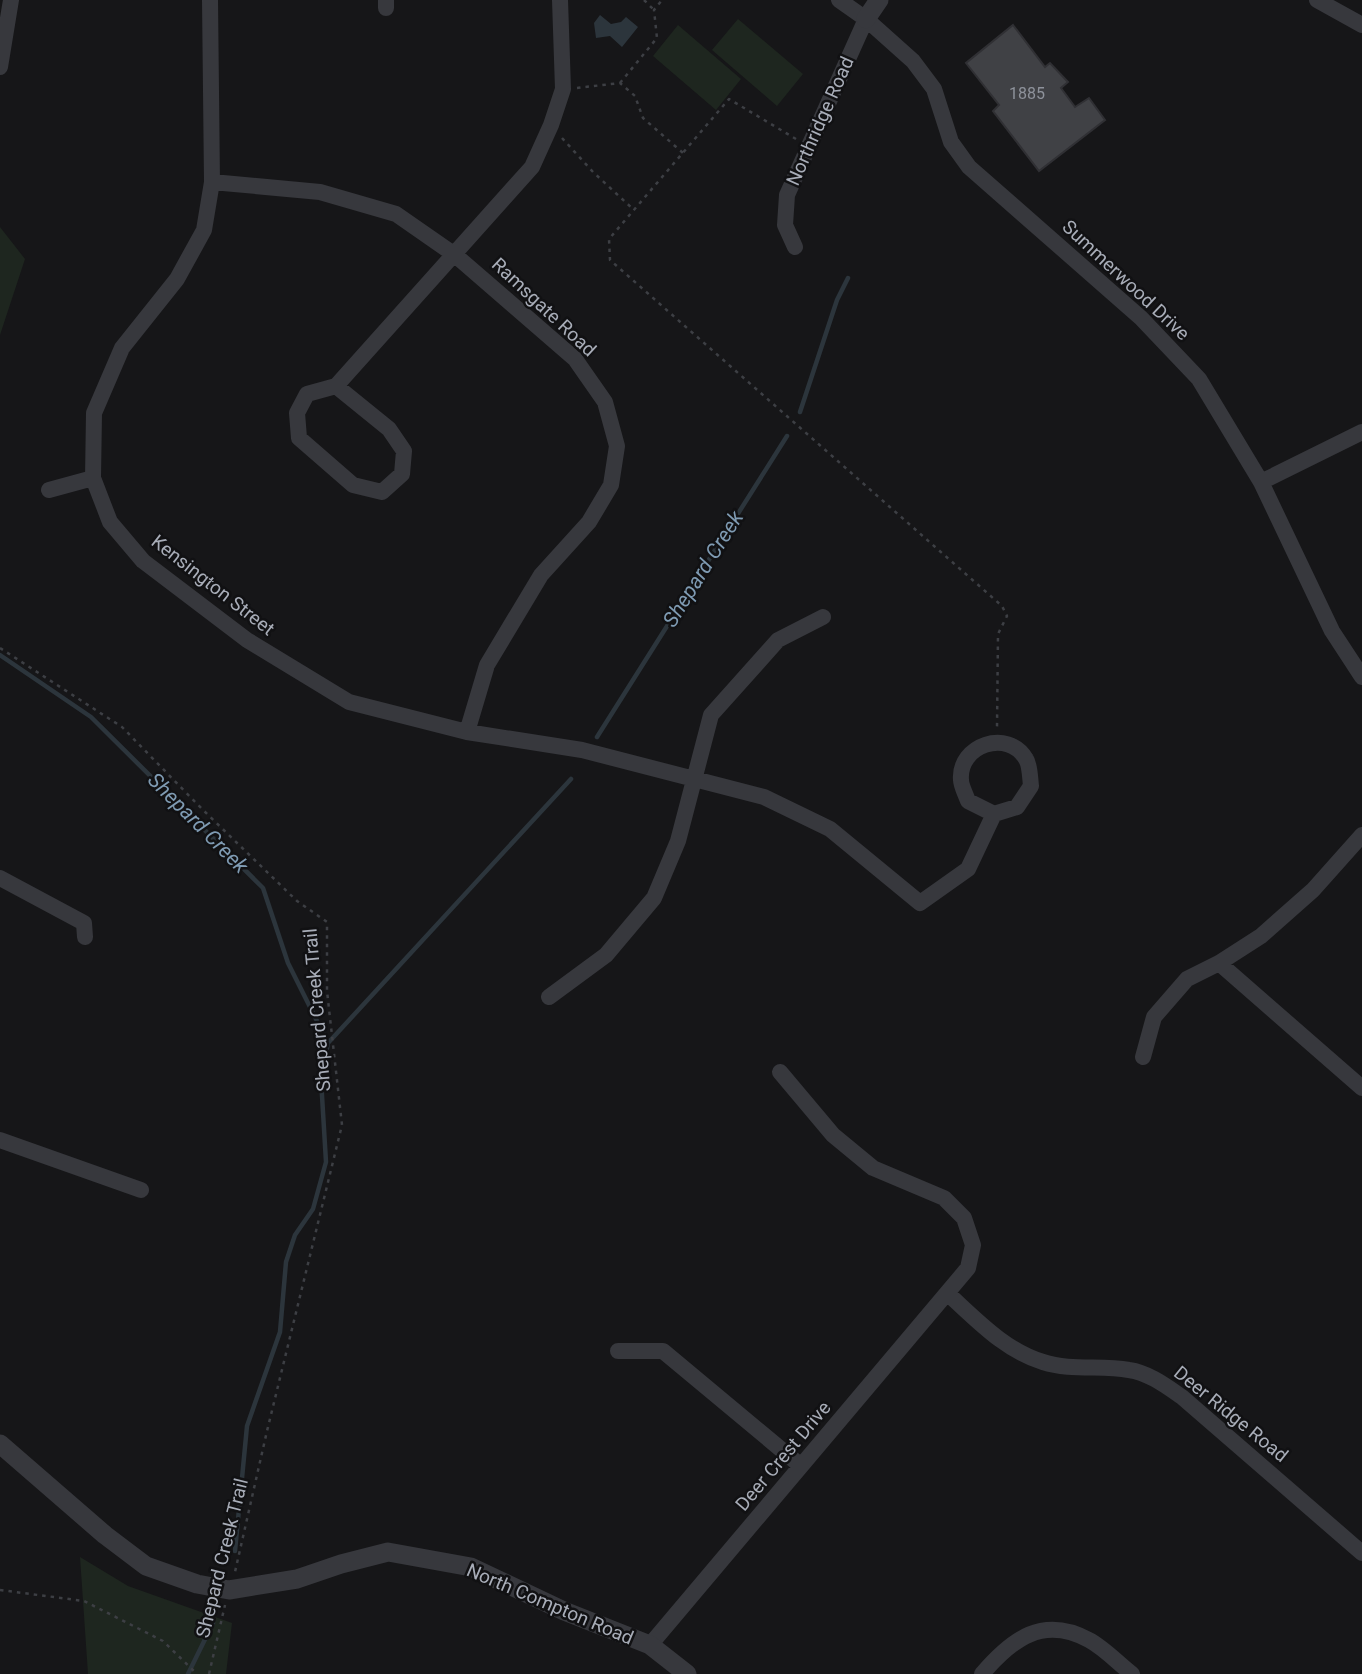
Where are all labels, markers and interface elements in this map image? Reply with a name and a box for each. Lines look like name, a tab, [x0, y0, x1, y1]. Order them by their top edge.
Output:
street label: Northridge Road	[781, 53, 859, 189]
house number: 1885	[1009, 84, 1045, 103]
street label: Summerwood Drive	[1058, 215, 1194, 345]
street label: Ramsgate Road	[487, 253, 601, 361]
water label: Shepard Creek	[658, 506, 748, 631]
street label: Kensington Street	[147, 530, 279, 640]
water label: Shepard Creek	[143, 768, 254, 879]
street label: Shepard Creek Trail	[298, 928, 336, 1092]
street label: Deer Ridge Road	[1169, 1361, 1293, 1467]
street label: Deer Crest Drive	[731, 1397, 835, 1515]
street label: Shepard Creek Trail	[191, 1476, 253, 1640]
street label: North Compton Road	[463, 1558, 637, 1650]

